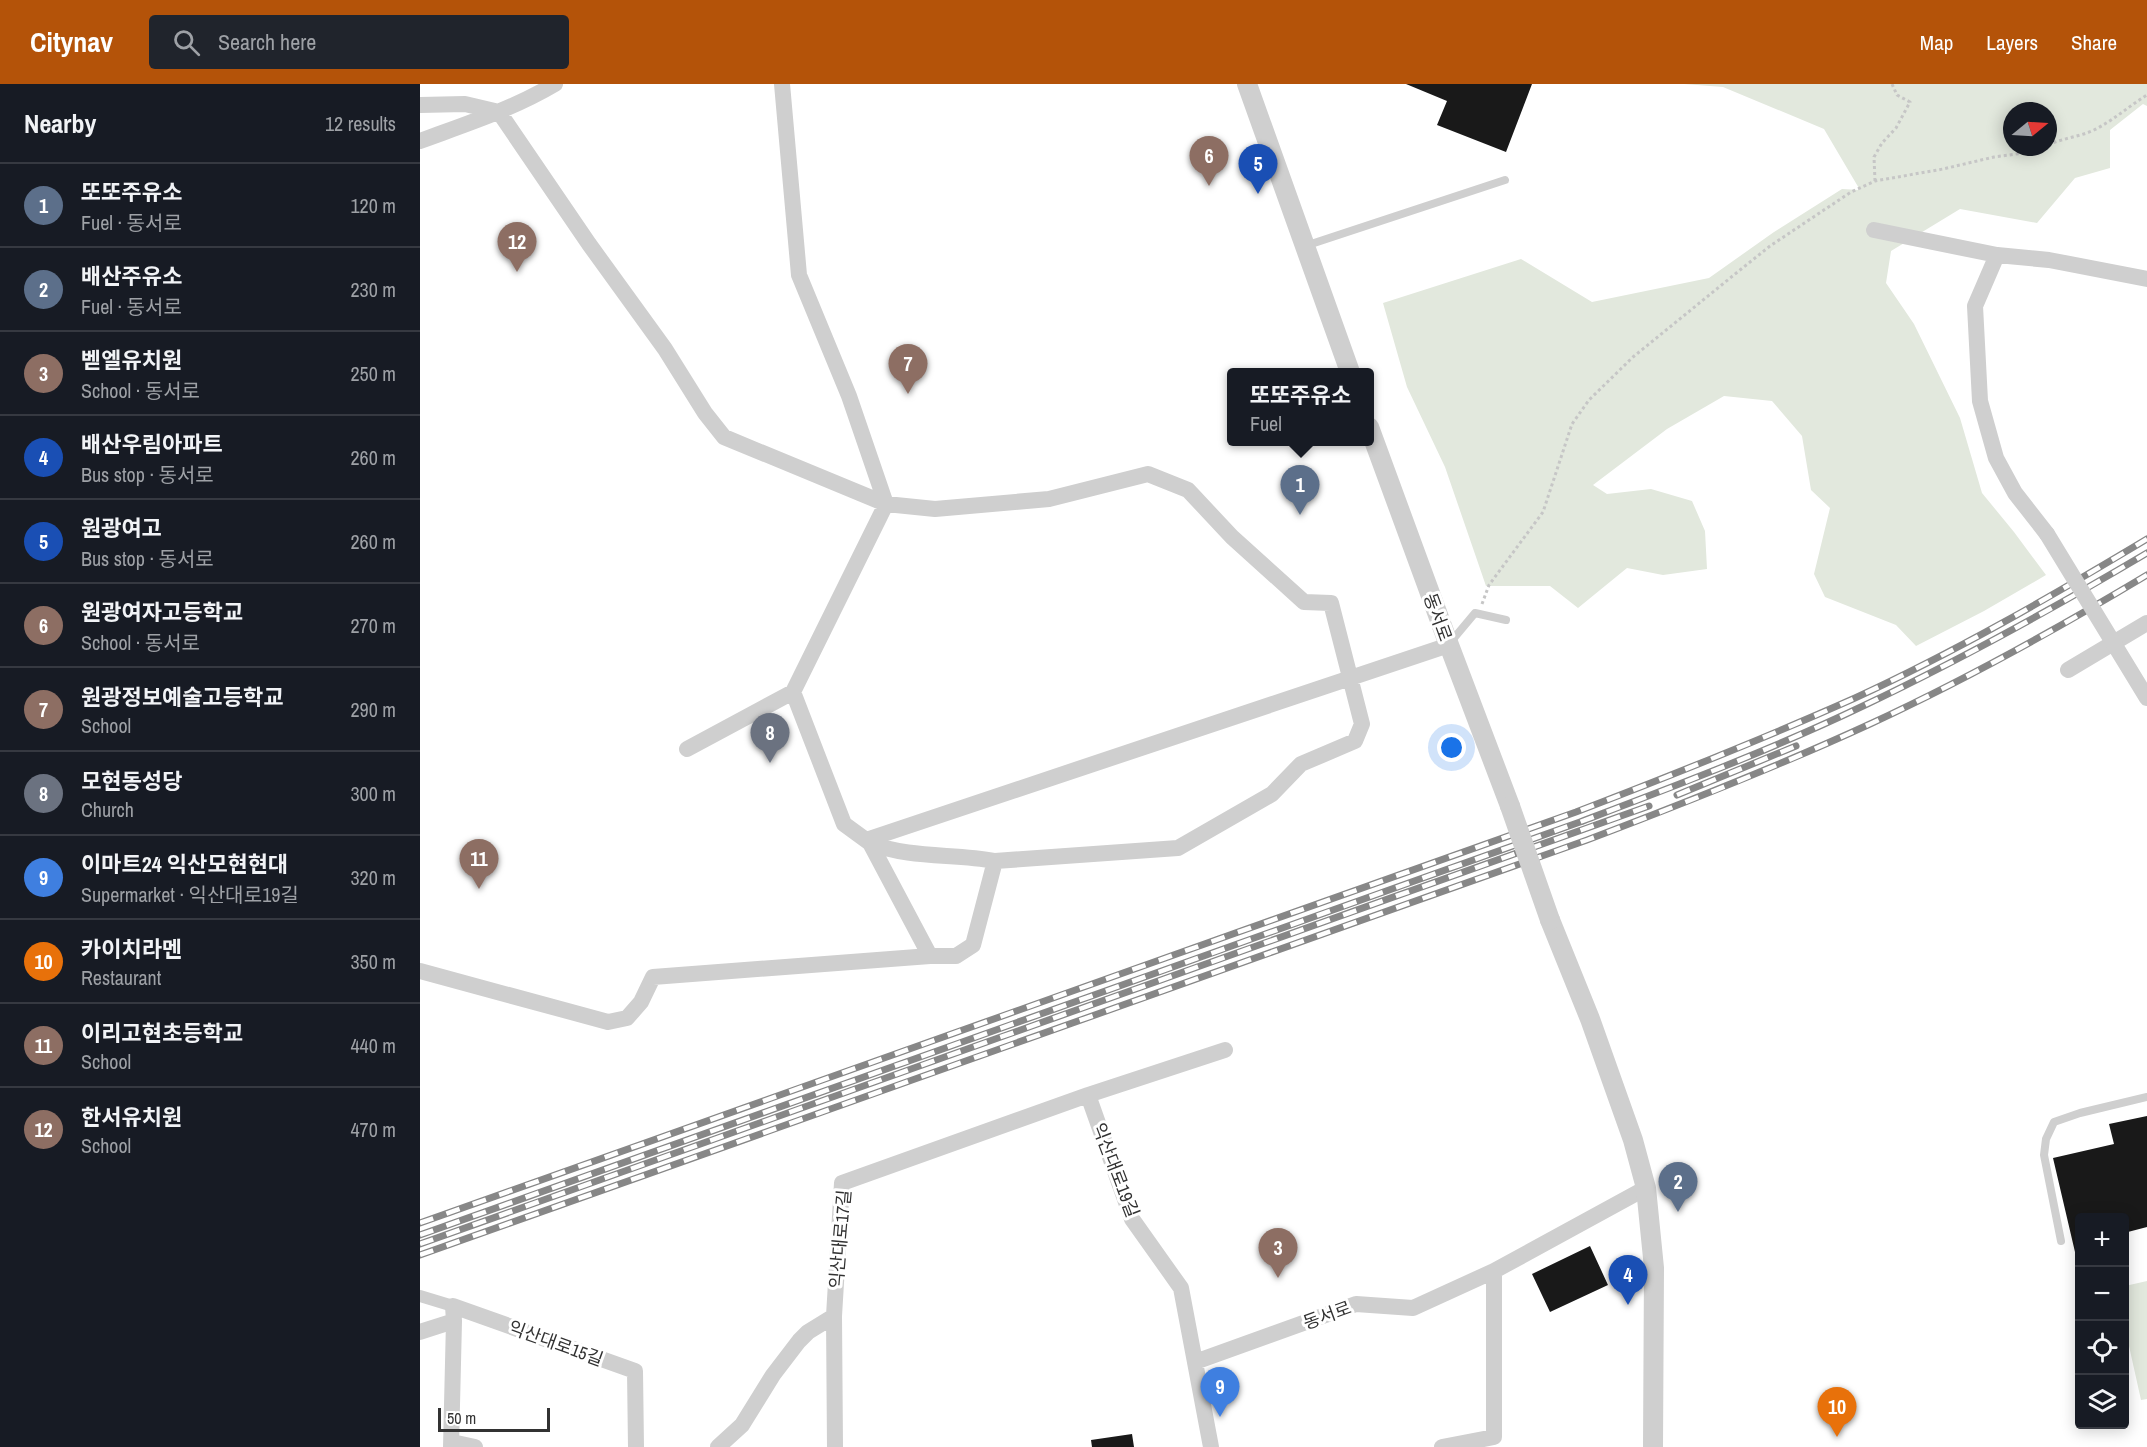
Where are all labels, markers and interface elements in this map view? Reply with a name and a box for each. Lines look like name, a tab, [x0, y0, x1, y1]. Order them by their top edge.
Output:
search box	[149, 15, 569, 69]
text: Citynav	[30, 23, 113, 61]
icon: search	[170, 26, 203, 59]
text: Search here	[218, 27, 316, 57]
text: Map	[1920, 28, 1953, 57]
text: Layers	[1986, 28, 2038, 57]
text: Share	[2071, 28, 2117, 57]
north arrow	[2003, 102, 2057, 156]
text: Nearby	[24, 106, 96, 141]
text: 12 results	[325, 110, 396, 137]
pin: 6	[1190, 136, 1228, 186]
pin: 5	[1238, 144, 1278, 194]
text: 또또주유소	[81, 177, 182, 207]
text: 1	[39, 192, 48, 219]
text: 120 m	[350, 192, 396, 219]
text: Fuel · 동서로	[81, 209, 182, 236]
pin: 12	[498, 222, 536, 272]
text: 배산주유소	[81, 261, 182, 291]
text: 2	[39, 276, 48, 303]
text: 230 m	[350, 276, 396, 303]
text: Fuel · 동서로	[81, 293, 182, 320]
pin: 7	[888, 344, 928, 394]
text: 벧엘유치원	[81, 345, 182, 375]
text: 3	[39, 360, 48, 387]
text: 250 m	[350, 360, 396, 387]
popup	[1227, 368, 1374, 446]
text: School · 동서로	[81, 377, 200, 404]
text: 또또주유소	[1250, 380, 1351, 410]
text: Fuel	[1250, 410, 1282, 437]
text: 배산우림아파트	[81, 429, 223, 459]
text: 4	[39, 444, 48, 471]
text: 260 m	[350, 444, 396, 471]
text: Bus stop · 동서로	[81, 461, 214, 488]
pin: 1	[1280, 466, 1320, 515]
text: 원광여고	[81, 513, 162, 543]
text: 5	[39, 528, 48, 555]
text: 260 m	[350, 528, 396, 555]
text: Bus stop · 동서로	[81, 545, 214, 572]
street label: 동서로	[1418, 589, 1458, 645]
text: 원광여자고등학교	[81, 597, 243, 627]
text: 6	[39, 612, 48, 639]
text: 270 m	[350, 612, 396, 639]
text: School · 동서로	[81, 629, 200, 656]
text: 원광정보예술고등학교	[81, 682, 283, 712]
text: 7	[39, 696, 48, 723]
text: 290 m	[350, 696, 396, 723]
text: School	[81, 712, 131, 739]
pin: 8	[750, 714, 790, 763]
your location	[1437, 733, 1466, 762]
text: 모현동성당	[81, 766, 182, 796]
text: 8	[39, 780, 48, 807]
text: 300 m	[350, 780, 396, 807]
text: Church	[81, 796, 134, 823]
pin: 11	[460, 840, 498, 889]
text: 이마트24 익산모현현대	[81, 849, 288, 879]
text: 9	[39, 864, 48, 891]
text: 320 m	[350, 864, 396, 891]
text: Supermarket · 익산대로19길	[81, 881, 299, 908]
text: 카이치라멘	[81, 934, 182, 964]
text: 10	[34, 948, 53, 975]
text: 350 m	[350, 948, 396, 975]
text: Restaurant	[81, 964, 161, 991]
text: 이리고현초등학교	[81, 1018, 243, 1048]
text: 11	[35, 1032, 52, 1059]
text: 440 m	[350, 1032, 396, 1059]
text: School	[81, 1048, 131, 1075]
text: 한서유치원	[81, 1102, 182, 1132]
text: 12	[34, 1116, 53, 1143]
text: 470 m	[350, 1116, 396, 1143]
street label: 익산대로19길	[1087, 1119, 1145, 1221]
text: School	[81, 1132, 131, 1159]
pin: 2	[1658, 1162, 1698, 1212]
street label: 익산대로17길	[823, 1188, 857, 1290]
map controls	[2075, 1213, 2129, 1429]
button: +	[2075, 1213, 2129, 1267]
pin: 3	[1258, 1228, 1298, 1278]
pin: 4	[1608, 1256, 1648, 1305]
button: −	[2075, 1267, 2129, 1321]
street label: 동서로	[1299, 1295, 1355, 1335]
street label: 익산대로15길	[505, 1314, 607, 1372]
button: locate	[2075, 1321, 2129, 1375]
pin: 9	[1200, 1368, 1240, 1417]
button: layers	[2075, 1375, 2129, 1429]
pin: 10	[1818, 1388, 1856, 1437]
scale bar	[438, 1405, 550, 1432]
text: 50 m	[447, 1407, 476, 1429]

